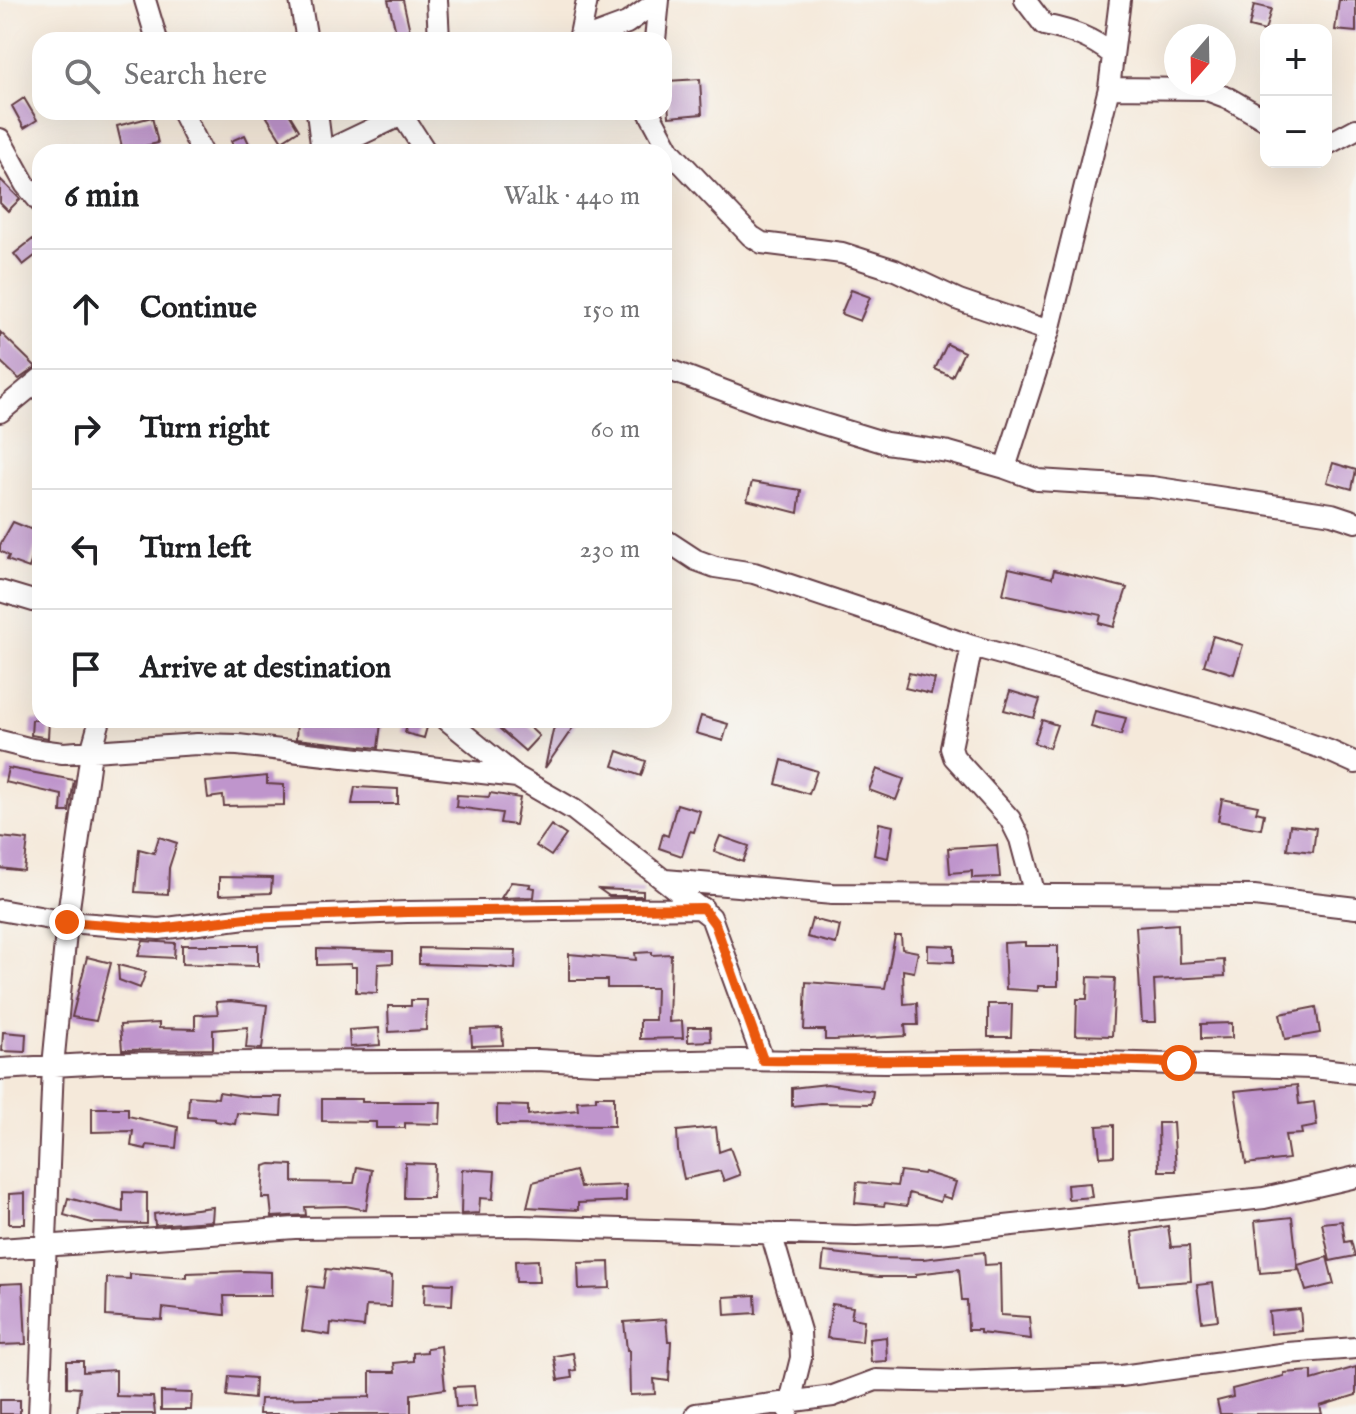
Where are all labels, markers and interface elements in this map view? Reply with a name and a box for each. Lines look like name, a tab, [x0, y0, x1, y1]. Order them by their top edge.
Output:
north arrow	[1164, 24, 1236, 96]
map controls	[1260, 24, 1332, 168]
button: +	[1260, 24, 1332, 96]
search box	[32, 32, 672, 120]
icon: search	[60, 54, 104, 98]
text: Search here	[124, 57, 267, 95]
button: −	[1260, 96, 1332, 168]
text: 6 min	[64, 175, 139, 218]
text: Walk · 440 m	[503, 180, 640, 213]
icon: ahead	[64, 287, 108, 331]
text: Continue	[140, 290, 257, 328]
text: 150 m	[582, 293, 640, 326]
icon: right	[64, 407, 108, 451]
text: Turn right	[140, 410, 270, 448]
text: 60 m	[591, 413, 640, 446]
icon: left	[64, 527, 108, 571]
text: Turn left	[140, 530, 251, 568]
text: 230 m	[580, 533, 640, 566]
icon: arrive	[64, 647, 108, 691]
text: Arrive at destination	[140, 650, 391, 688]
route end	[49, 904, 85, 940]
route start	[1161, 1045, 1197, 1081]

